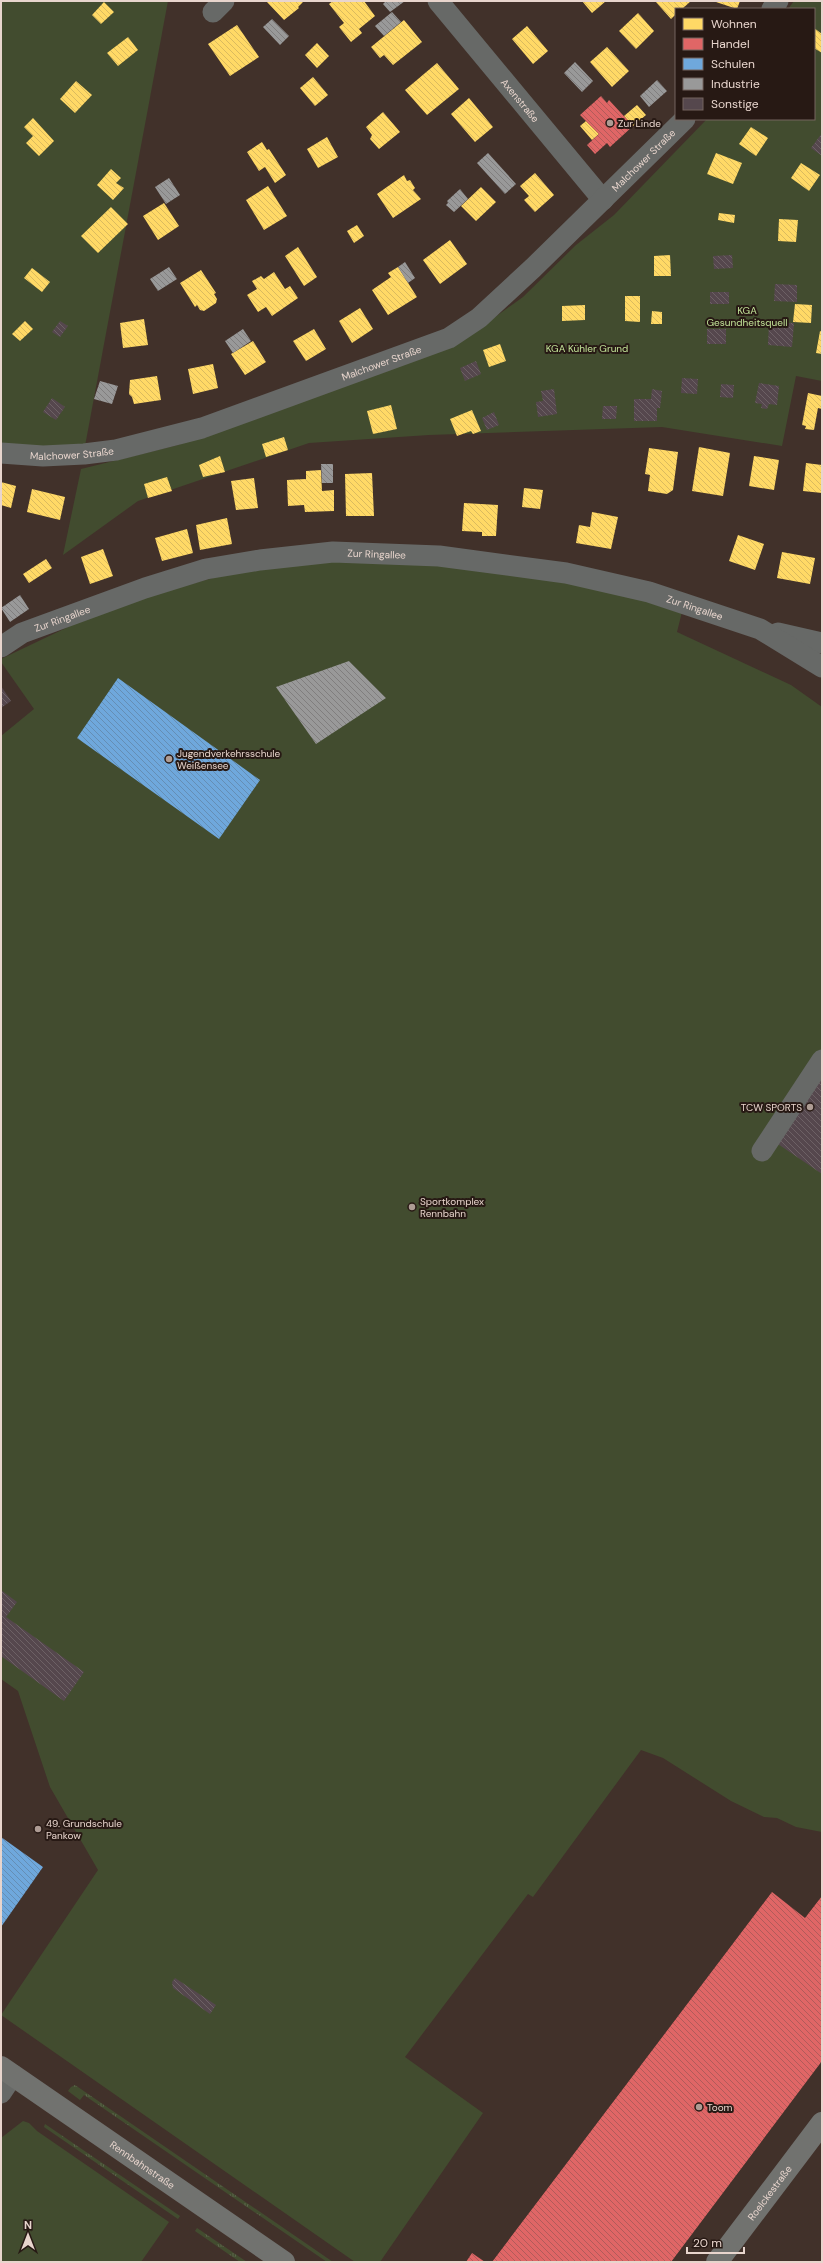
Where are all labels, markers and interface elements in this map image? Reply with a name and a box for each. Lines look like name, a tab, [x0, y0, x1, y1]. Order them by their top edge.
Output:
legend	[675, 8, 815, 120]
text: Wohnen	[711, 16, 757, 32]
text: Handel	[711, 36, 750, 52]
text: Schulen	[711, 56, 755, 72]
street label: Axenstraße	[498, 76, 542, 125]
text: Industrie	[711, 76, 760, 92]
text: Sonstige	[711, 96, 759, 112]
place label: Zur Linde	[618, 117, 661, 130]
marker: Zur Linde	[605, 118, 615, 128]
street label: Malchower Straße	[609, 126, 678, 194]
park label: KGA Gesundheitsquell	[707, 304, 787, 329]
park label: KGA Kühler Grund	[546, 342, 628, 355]
street label: Malchower Straße	[340, 343, 423, 384]
street label: Malchower Straße	[29, 444, 115, 463]
street label: Zur Ringallee	[347, 547, 406, 562]
street label: Zur Ringallee	[665, 592, 725, 623]
street label: Zur Ringallee	[33, 603, 92, 635]
place label: Jugendverkehrsschule Weißensee	[177, 747, 280, 772]
marker: Jugendverkehrsschule Weißensee	[164, 754, 174, 764]
place label: TCW SPORTS	[741, 1101, 802, 1114]
marker: TCW SPORTS	[805, 1102, 815, 1112]
place label: Sportkomplex Rennbahn	[420, 1195, 484, 1220]
marker: Sportkomplex Rennbahn	[407, 1202, 417, 1212]
place label: 49. Grundschule Pankow	[46, 1817, 122, 1842]
marker: 49. Grundschule Pankow	[33, 1824, 43, 1834]
place label: Toom	[707, 2101, 733, 2114]
marker: Toom	[694, 2102, 704, 2112]
street label: Rennbahnstraße	[107, 2138, 178, 2192]
street label: Roelckestraße	[745, 2163, 795, 2223]
north arrow	[8, 2215, 48, 2255]
text: N	[24, 2218, 32, 2232]
scale bar	[687, 2229, 744, 2255]
text: 20 m	[693, 2235, 722, 2251]

